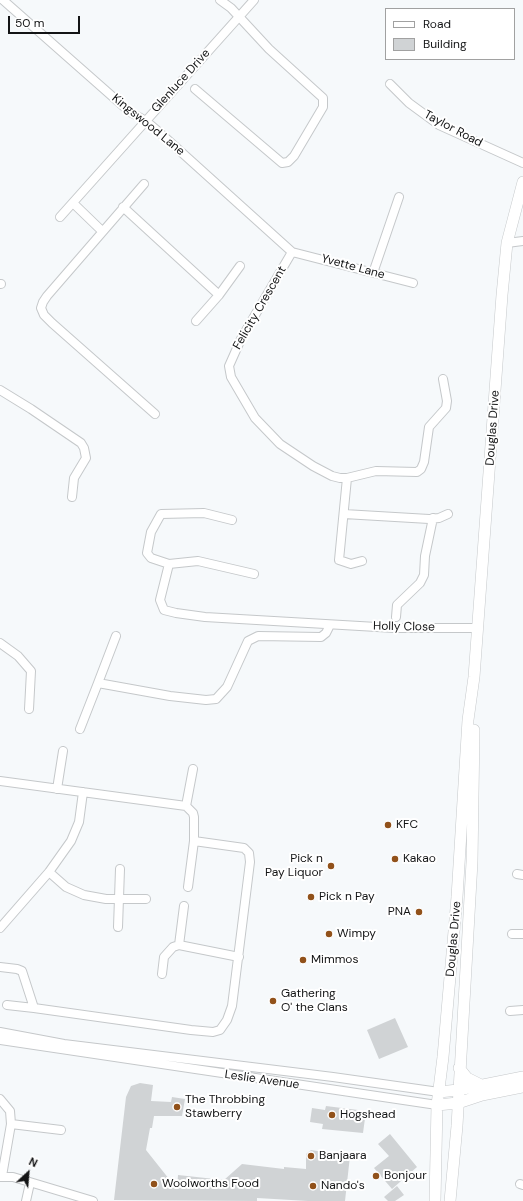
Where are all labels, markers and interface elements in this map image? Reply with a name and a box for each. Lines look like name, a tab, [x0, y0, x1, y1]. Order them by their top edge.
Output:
scale bar	[10, 8, 82, 34]
legend	[385, 8, 515, 60]
text: 50 m	[15, 15, 44, 31]
text: Road	[423, 16, 451, 32]
text: Building	[423, 36, 467, 52]
street label: Glenluce Drive	[149, 46, 213, 116]
street label: Kingswood Lane	[109, 91, 187, 159]
street label: Taylor Road	[421, 108, 485, 150]
street label: Yvette Lane	[320, 252, 386, 282]
street label: Felicity Crescent	[230, 264, 290, 352]
street label: Douglas Drive	[483, 390, 503, 466]
street label: Holly Close	[373, 619, 435, 635]
place label: KFC	[396, 818, 418, 832]
marker: KFC	[383, 820, 393, 830]
place label: Pick n Pay Liquor	[265, 852, 323, 880]
place label: Kakao	[403, 852, 436, 866]
marker: Kakao	[390, 854, 400, 864]
marker: Pick n Pay Liquor	[326, 861, 336, 871]
place label: Pick n Pay	[319, 890, 375, 904]
marker: Pick n Pay	[306, 892, 316, 902]
street label: Douglas Drive	[444, 901, 464, 977]
place label: PNA	[388, 905, 411, 919]
marker: PNA	[414, 907, 424, 917]
place label: Wimpy	[337, 927, 376, 941]
marker: Wimpy	[324, 929, 334, 939]
place label: Mimmos	[311, 953, 358, 967]
marker: Mimmos	[298, 955, 308, 965]
place label: Gathering O' the Clans	[281, 987, 348, 1015]
marker: Gathering O' the Clans	[268, 996, 278, 1006]
street label: Leslie Avenue	[224, 1068, 300, 1092]
place label: The Throbbing Stawberry	[185, 1093, 265, 1121]
marker: The Throbbing Stawberry	[172, 1102, 182, 1112]
place label: Hogshead	[340, 1108, 396, 1122]
marker: Hogshead	[327, 1110, 337, 1120]
place label: Banjaara	[319, 1149, 367, 1163]
marker: Banjaara	[306, 1151, 316, 1161]
north arrow	[8, 1153, 48, 1193]
text: N	[27, 1154, 40, 1170]
place label: Bonjour	[384, 1169, 427, 1183]
marker: Bonjour	[371, 1171, 381, 1181]
place label: Woolworths Food	[162, 1177, 259, 1191]
marker: Woolworths Food	[149, 1179, 159, 1189]
place label: Nando's	[321, 1179, 365, 1193]
marker: Nando's	[308, 1181, 318, 1191]

